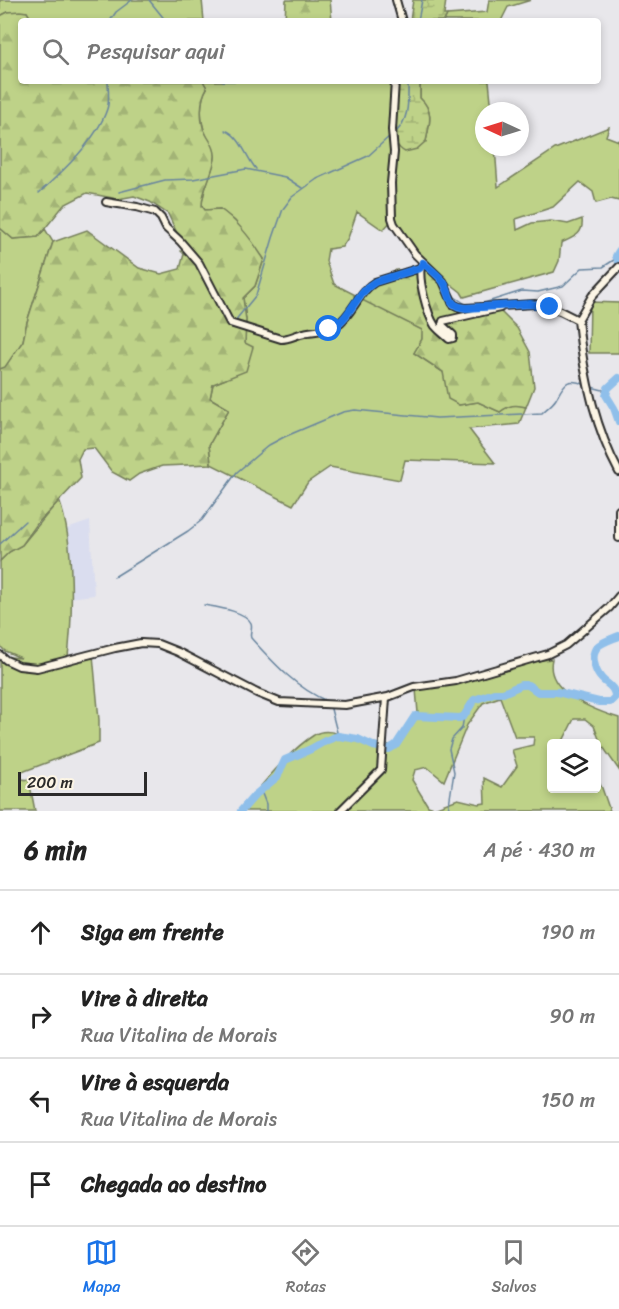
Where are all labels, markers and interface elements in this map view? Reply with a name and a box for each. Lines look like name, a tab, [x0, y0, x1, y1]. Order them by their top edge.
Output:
search box	[18, 18, 601, 84]
text: Pesquisar aqui	[87, 32, 225, 71]
icon: search	[39, 35, 72, 68]
north arrow	[475, 102, 529, 156]
route end	[536, 293, 562, 319]
route start	[315, 315, 341, 341]
map controls	[547, 739, 601, 793]
button: layers	[547, 739, 601, 793]
text: 200 m	[27, 768, 73, 797]
scale bar	[18, 769, 147, 796]
text: 6 min	[24, 827, 87, 873]
text: A pé · 430 m	[483, 833, 595, 868]
text: Siga em frente	[81, 913, 224, 952]
text: 190 m	[541, 915, 595, 950]
icon: ahead	[24, 916, 57, 949]
text: Vire à direita	[81, 979, 208, 1018]
text: 90 m	[550, 999, 595, 1034]
icon: right	[24, 1000, 57, 1033]
text: Rua Vitalina de Morais	[81, 1018, 277, 1053]
text: Vire à esquerda	[81, 1063, 229, 1102]
text: 150 m	[541, 1083, 595, 1118]
icon: left	[24, 1084, 57, 1117]
text: Rua Vitalina de Morais	[81, 1102, 277, 1137]
text: Chegada ao destino	[81, 1165, 266, 1204]
icon: arrive	[24, 1168, 57, 1201]
tab: Mapa	[83, 1236, 120, 1301]
tab: Rotas	[286, 1236, 326, 1301]
tab: Salvos	[491, 1236, 536, 1301]

